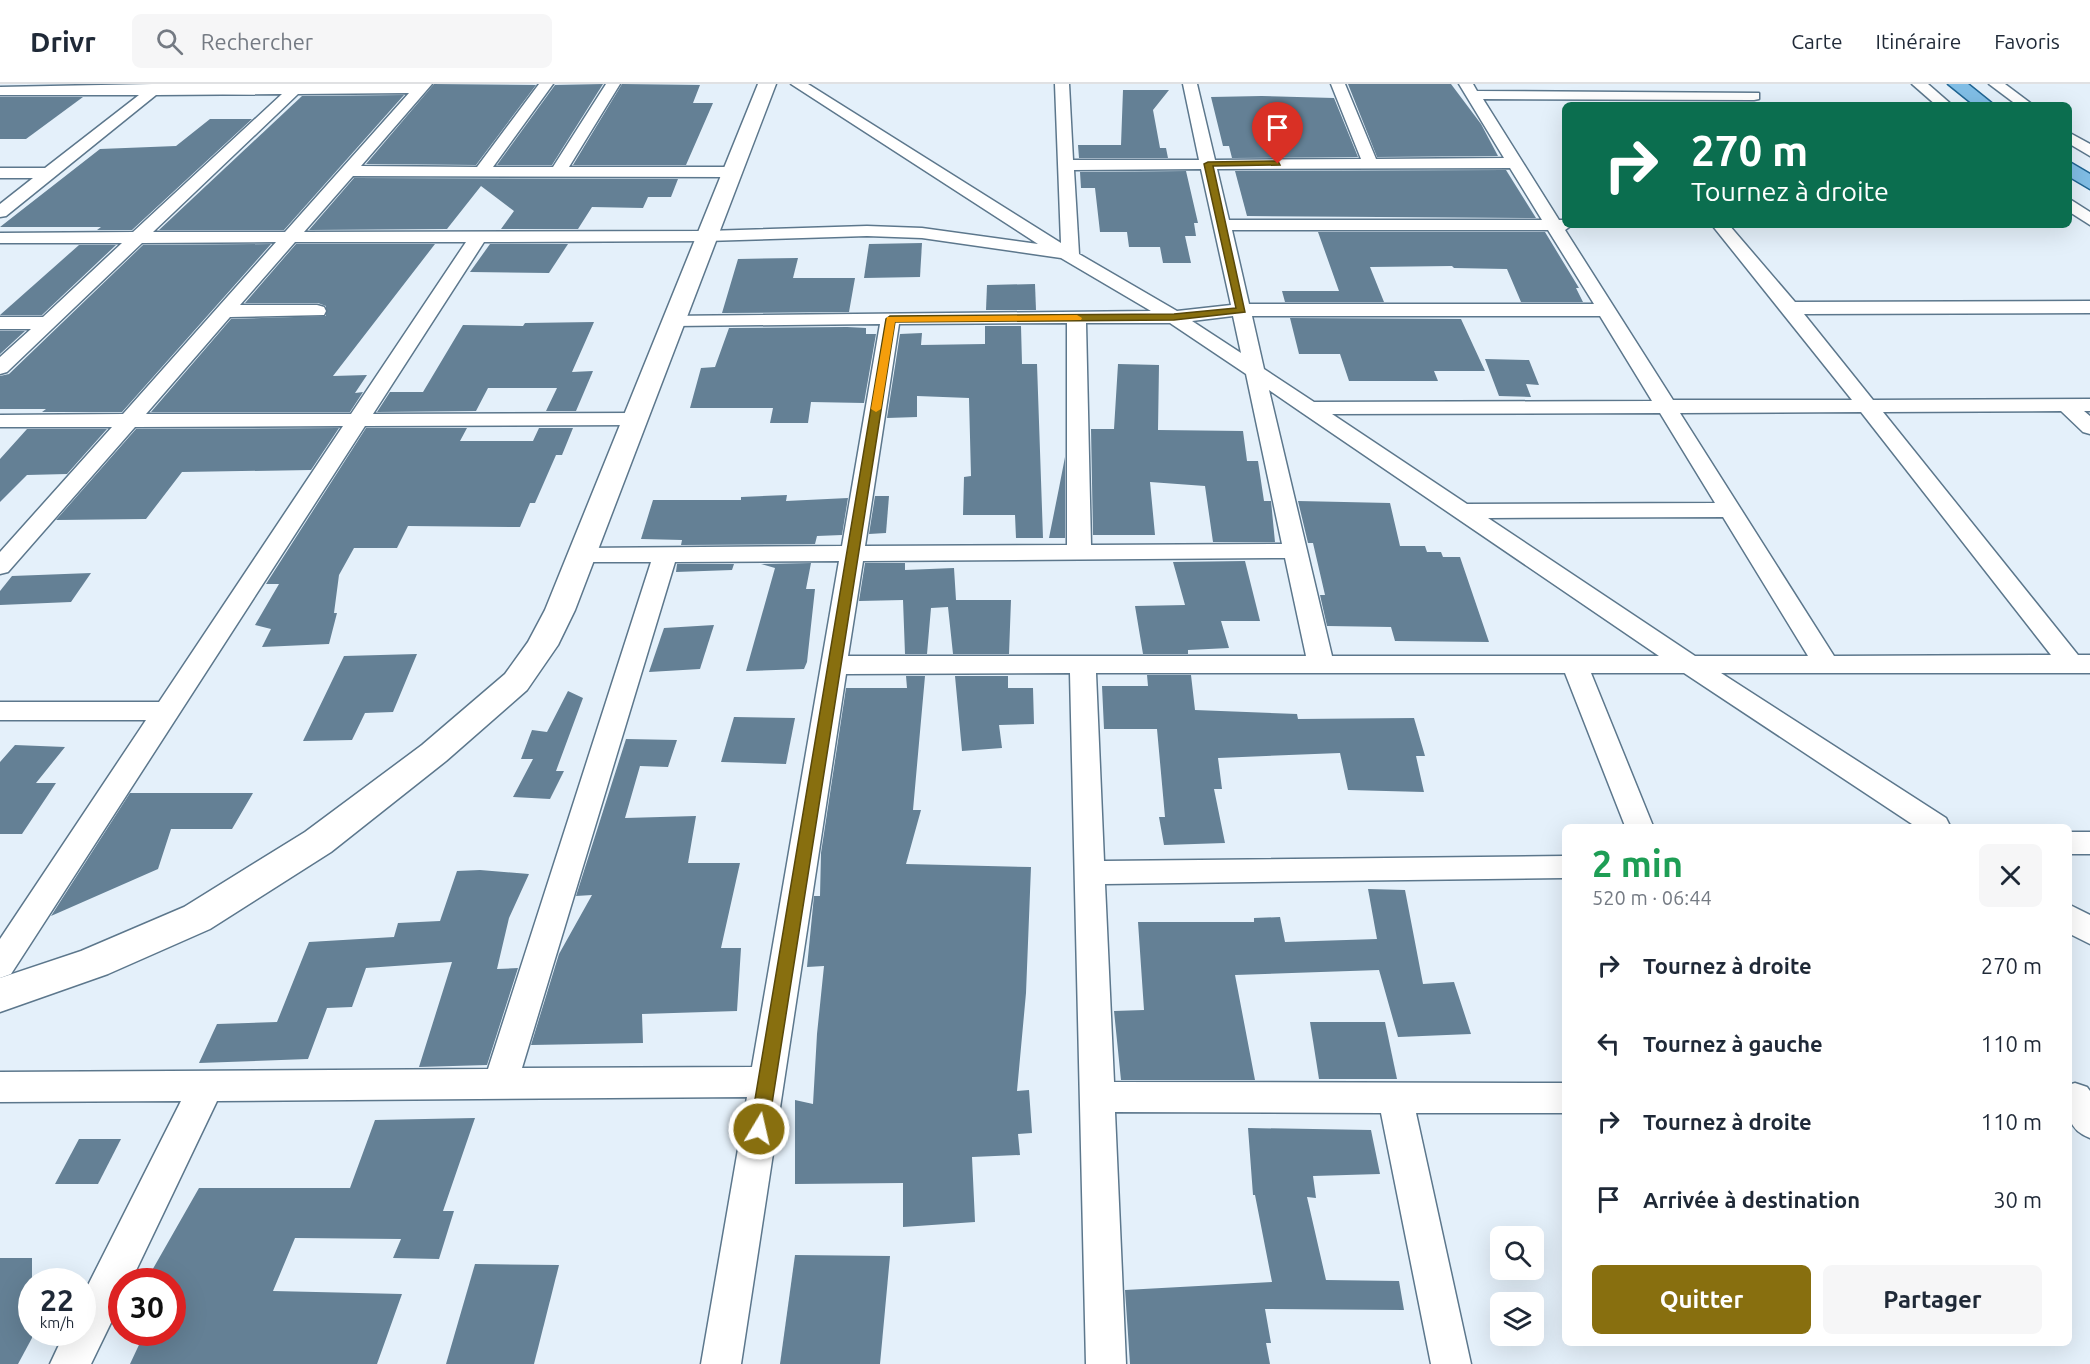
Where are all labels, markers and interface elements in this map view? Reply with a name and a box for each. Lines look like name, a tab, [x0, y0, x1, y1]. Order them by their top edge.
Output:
search box	[132, 14, 552, 68]
icon: search	[153, 25, 186, 58]
text: Drivr	[30, 26, 96, 57]
text: Rechercher	[201, 29, 313, 54]
text: Carte	[1791, 29, 1843, 53]
text: Itinéraire	[1876, 29, 1961, 53]
text: Favoris	[1994, 29, 2060, 53]
pin	[1252, 102, 1303, 164]
icon: arrive	[1261, 111, 1294, 144]
icon: right	[1592, 126, 1670, 204]
text: 270 m	[1691, 127, 1808, 174]
text: Tournez à droite	[1691, 176, 1889, 206]
text: 2 min	[1592, 843, 1683, 884]
button: close	[1979, 844, 2042, 907]
text: 520 m · 06:44	[1592, 886, 1712, 909]
icon: right	[1592, 949, 1625, 982]
text: Tournez à droite	[1643, 953, 1812, 978]
text: 270 m	[1981, 953, 2042, 978]
icon: left	[1592, 1027, 1625, 1060]
text: Tournez à gauche	[1643, 1031, 1823, 1056]
text: 110 m	[1981, 1031, 2042, 1056]
position arrow	[727, 1097, 791, 1161]
icon: right	[1592, 1105, 1625, 1138]
text: Tournez à droite	[1643, 1109, 1812, 1134]
text: 110 m	[1981, 1109, 2042, 1134]
icon: arrive	[1592, 1183, 1625, 1216]
text: Arrivée à destination	[1643, 1187, 1860, 1212]
text: 30 m	[1993, 1187, 2042, 1212]
map controls	[1490, 1226, 1544, 1346]
button: search	[1490, 1226, 1544, 1280]
button: Quitter	[1592, 1265, 1811, 1334]
button: Partager	[1823, 1265, 2042, 1334]
speed limit sign: 30	[108, 1268, 186, 1346]
text: 22	[40, 1283, 74, 1317]
button: layers	[1490, 1292, 1544, 1346]
text: km/h	[40, 1314, 74, 1331]

